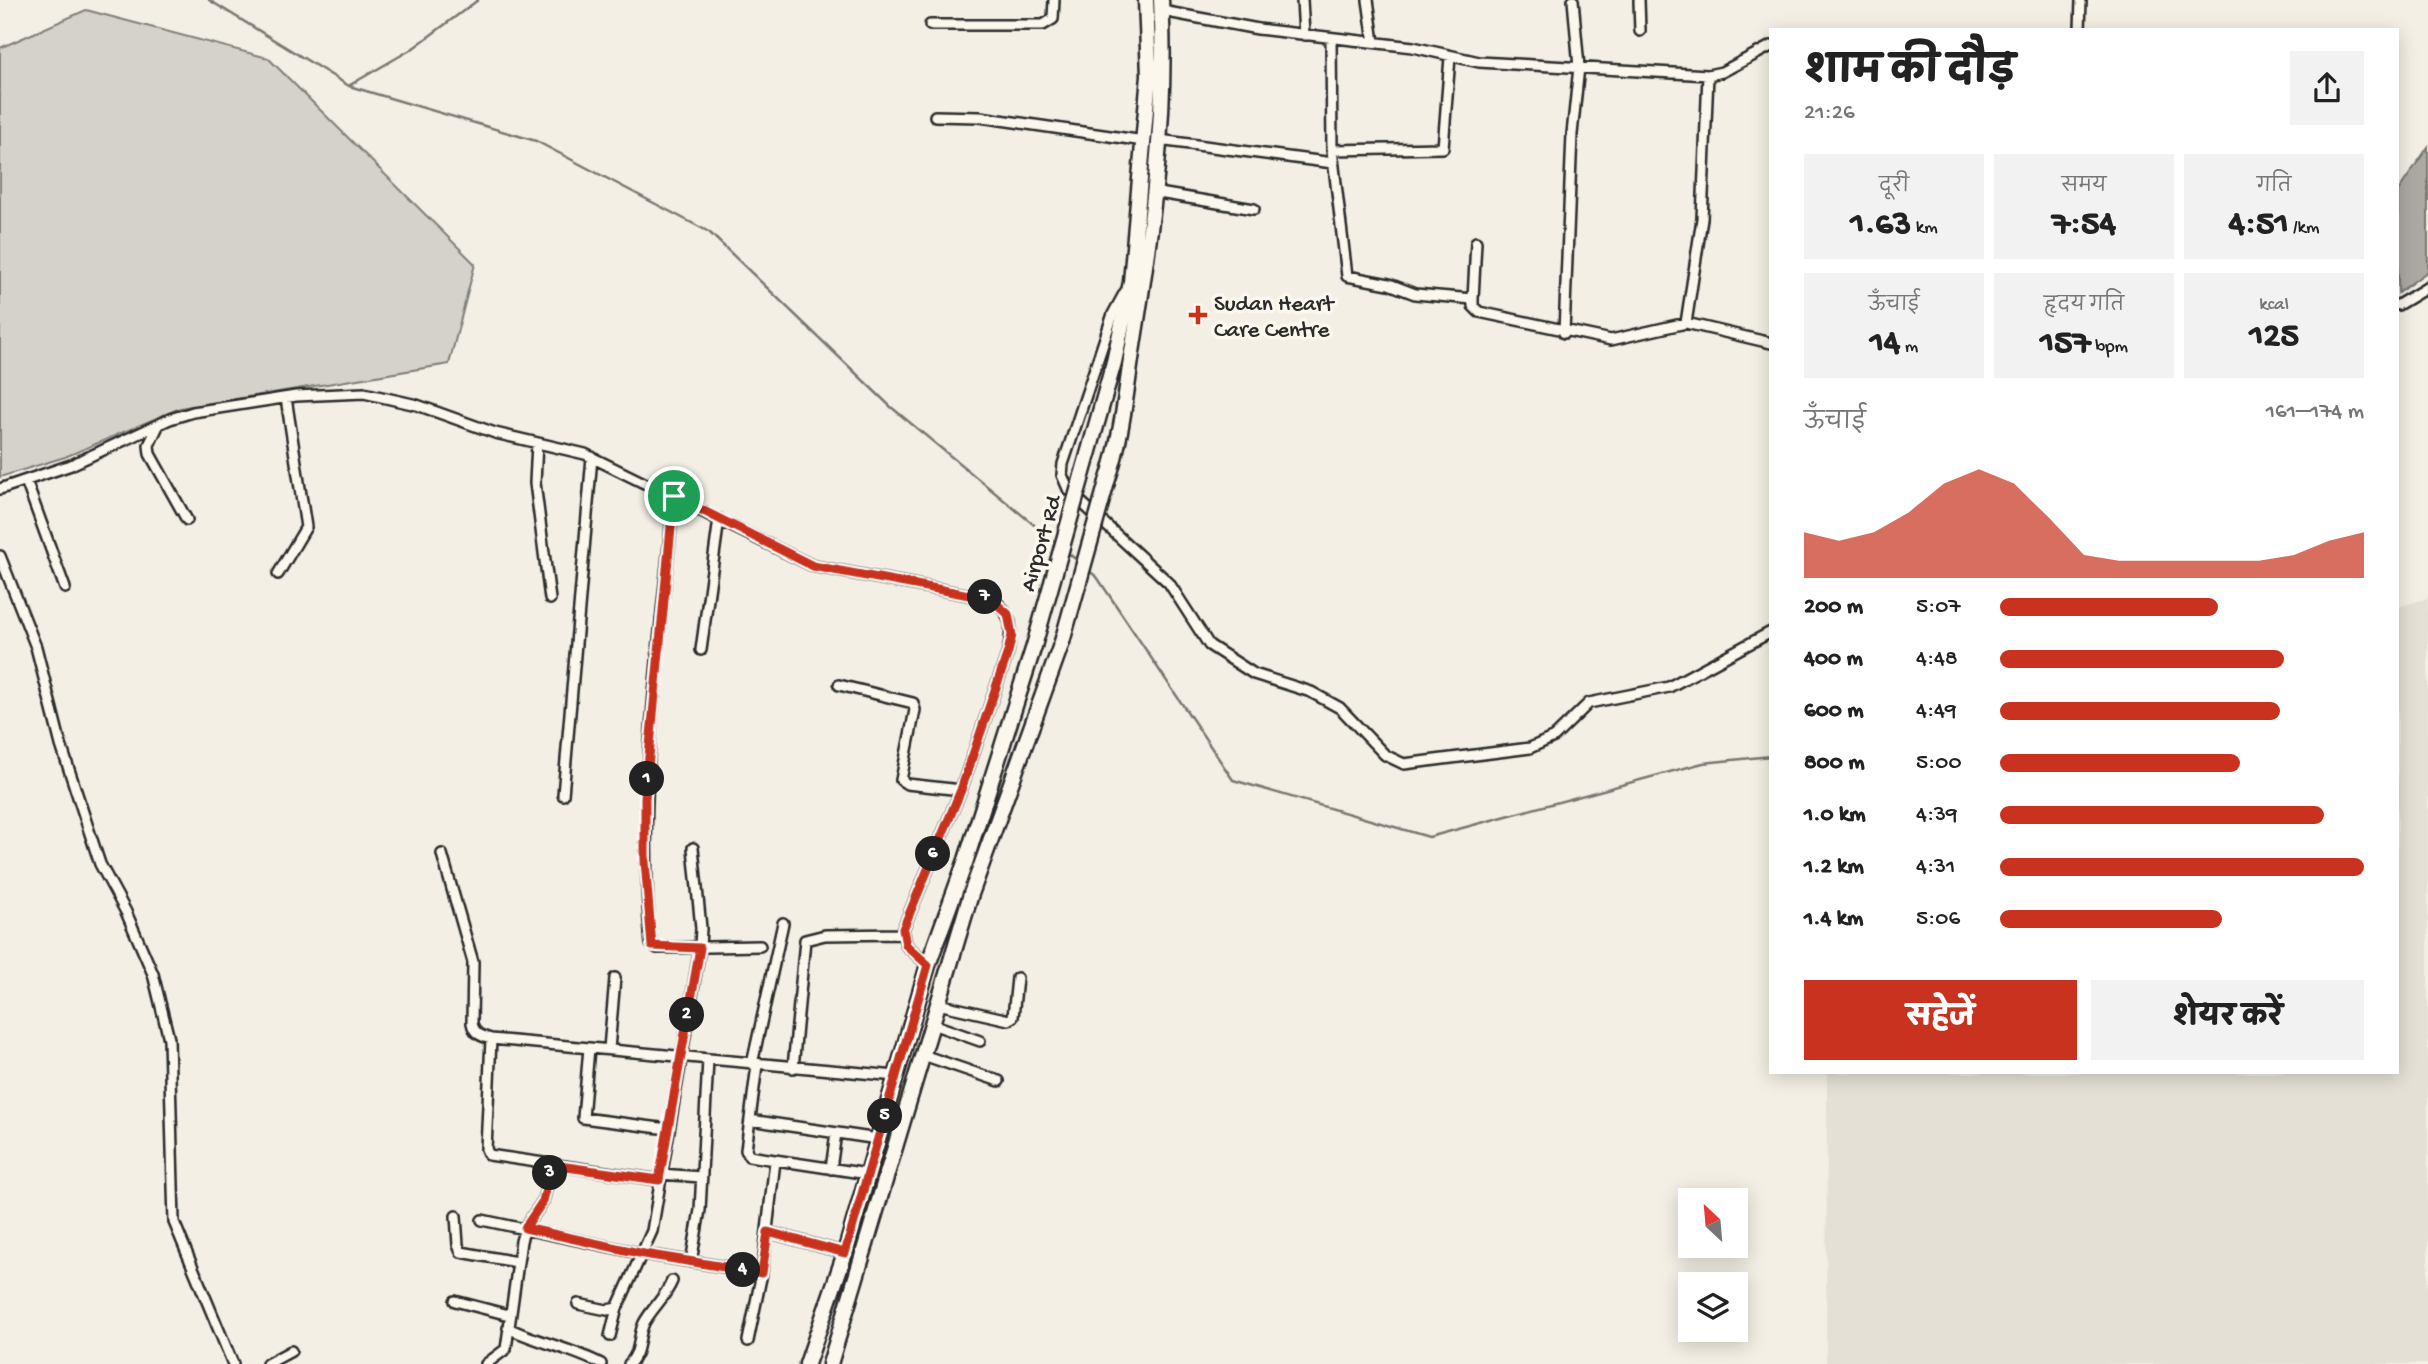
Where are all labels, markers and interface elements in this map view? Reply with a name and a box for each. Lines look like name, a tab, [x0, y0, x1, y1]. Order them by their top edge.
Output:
button: share	[2290, 51, 2364, 125]
text: शाम की दौड़	[1804, 52, 2015, 96]
text: 21:26	[1804, 100, 1855, 127]
text: दूरी	[1879, 176, 1909, 199]
text: समय	[2061, 176, 2107, 199]
text: गति	[2257, 176, 2291, 199]
text: 1.63	[1850, 205, 1911, 246]
text: 7:54	[2052, 205, 2116, 246]
text: 4:51	[2228, 205, 2289, 246]
text: km	[1911, 217, 1938, 240]
text: /km	[2289, 217, 2320, 240]
place label: Sudan Heart Care Centre	[1214, 292, 1335, 345]
text: kcal	[2259, 294, 2289, 317]
text: ऊँचाई	[1869, 295, 1919, 318]
text: हृदय गति	[2044, 295, 2124, 318]
marker: Sudan Heart Care Centre	[1188, 305, 1208, 325]
text: 125	[2249, 317, 2299, 358]
text: 14	[1870, 324, 1900, 365]
text: 157	[2040, 324, 2091, 365]
text: m	[1900, 336, 1918, 359]
text: bpm	[2091, 336, 2128, 359]
text: 161–174 m	[2266, 399, 2364, 426]
text: ऊँचाई	[1804, 410, 1866, 437]
pin	[644, 466, 704, 526]
icon: arrive	[655, 477, 693, 515]
street label: Airport Rd	[1016, 491, 1069, 595]
pin: 7	[968, 580, 1002, 614]
text: 7	[980, 585, 989, 608]
text: 200 m	[1804, 594, 1863, 621]
text: 5:07	[1916, 594, 1960, 621]
text: 400 m	[1804, 646, 1863, 673]
text: 4:48	[1916, 646, 1958, 673]
text: 600 m	[1804, 698, 1864, 725]
text: 4:49	[1916, 698, 1957, 725]
text: 800 m	[1804, 750, 1865, 777]
text: 5:00	[1916, 750, 1961, 777]
pin: 1	[630, 762, 664, 796]
text: 1	[643, 767, 650, 790]
text: 1.0 km	[1804, 802, 1866, 829]
text: 4:39	[1916, 802, 1958, 829]
pin: 6	[916, 836, 950, 872]
text: 6	[928, 842, 937, 865]
text: 1.2 km	[1804, 854, 1864, 881]
text: 4:31	[1916, 854, 1955, 881]
text: 1.4 km	[1804, 906, 1863, 933]
text: 5:06	[1916, 906, 1960, 933]
button: सहेजें	[1804, 980, 2077, 1060]
button: शेयर करें	[2091, 980, 2364, 1060]
pin: 2	[670, 998, 704, 1032]
text: 2	[682, 1003, 691, 1026]
pin: 5	[868, 1098, 903, 1134]
text: 5	[880, 1104, 890, 1127]
pin: 3	[532, 1156, 568, 1190]
text: 3	[545, 1161, 554, 1184]
north arrow	[1678, 1188, 1748, 1258]
map controls	[1678, 1188, 1748, 1342]
pin: 4	[726, 1252, 760, 1288]
text: 4	[738, 1258, 747, 1281]
button: layers	[1678, 1272, 1748, 1342]

